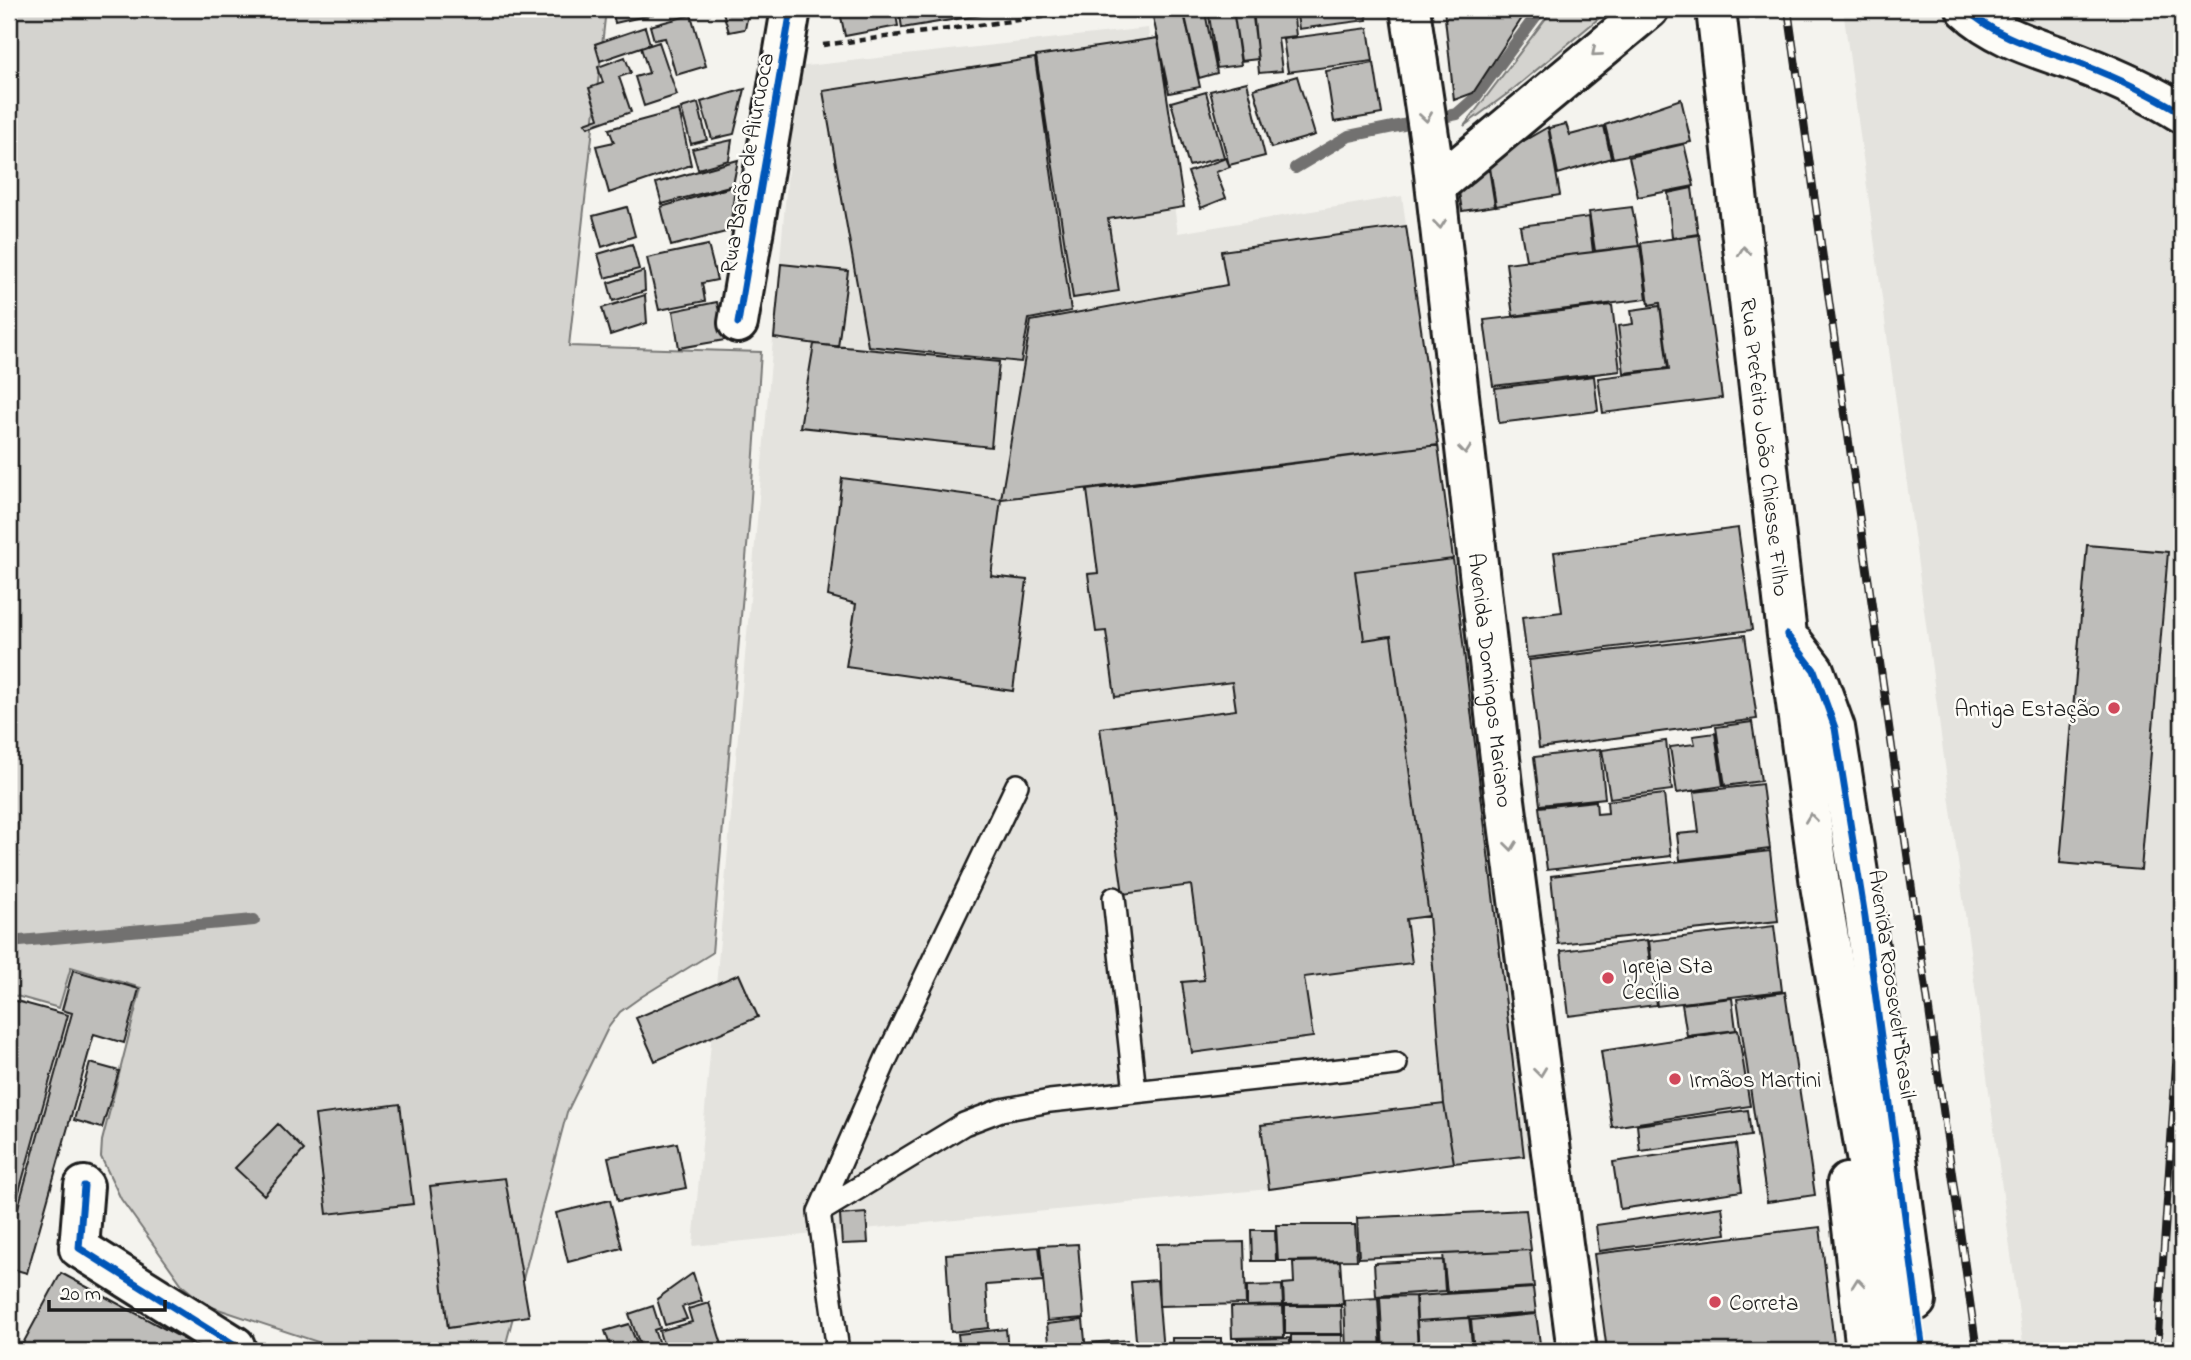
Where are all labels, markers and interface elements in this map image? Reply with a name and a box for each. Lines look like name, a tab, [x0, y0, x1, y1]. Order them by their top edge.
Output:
one-way arrow	[1592, 44, 1605, 56]
street label: Rua Barão de Aiuruoca	[713, 50, 784, 276]
one-way arrow	[1419, 111, 1434, 123]
one-way arrow	[1432, 219, 1447, 230]
one-way arrow	[1736, 246, 1751, 257]
street label: Rua Prefeito João Chiesse Filho	[1730, 297, 1797, 598]
one-way arrow	[1458, 444, 1473, 456]
street label: Avenida Domingos Mariano	[1458, 551, 1520, 810]
place label: Antiga Estação	[1955, 694, 2100, 728]
marker: Antiga Estação	[2106, 700, 2122, 716]
one-way arrow	[1804, 812, 1819, 824]
one-way arrow	[1503, 840, 1518, 852]
street label: Avenida Roosevelt Brasil	[1858, 868, 1923, 1101]
place label: Igreja Sta Cecília	[1622, 951, 1713, 1010]
marker: Igreja Sta Cecília	[1600, 970, 1616, 986]
place label: Irmãos Martini	[1689, 1065, 1821, 1098]
one-way arrow	[1533, 1066, 1548, 1078]
marker: Irmãos Martini	[1667, 1071, 1683, 1087]
scale bar	[49, 1269, 164, 1313]
one-way arrow	[1851, 1278, 1866, 1289]
text: 20 m	[60, 1280, 101, 1310]
place label: Correta	[1729, 1288, 1798, 1321]
marker: Correta	[1707, 1294, 1723, 1310]

